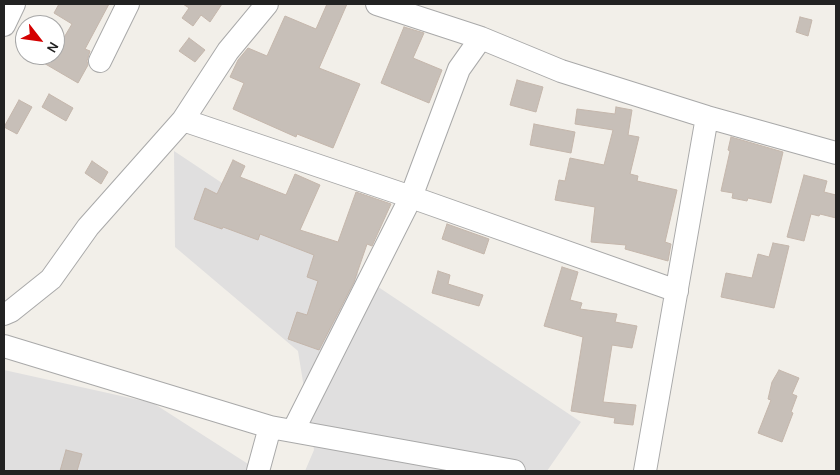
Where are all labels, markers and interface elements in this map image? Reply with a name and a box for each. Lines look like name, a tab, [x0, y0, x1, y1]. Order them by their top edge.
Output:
north arrow	[15, 15, 65, 65]
text: N	[43, 39, 62, 56]

